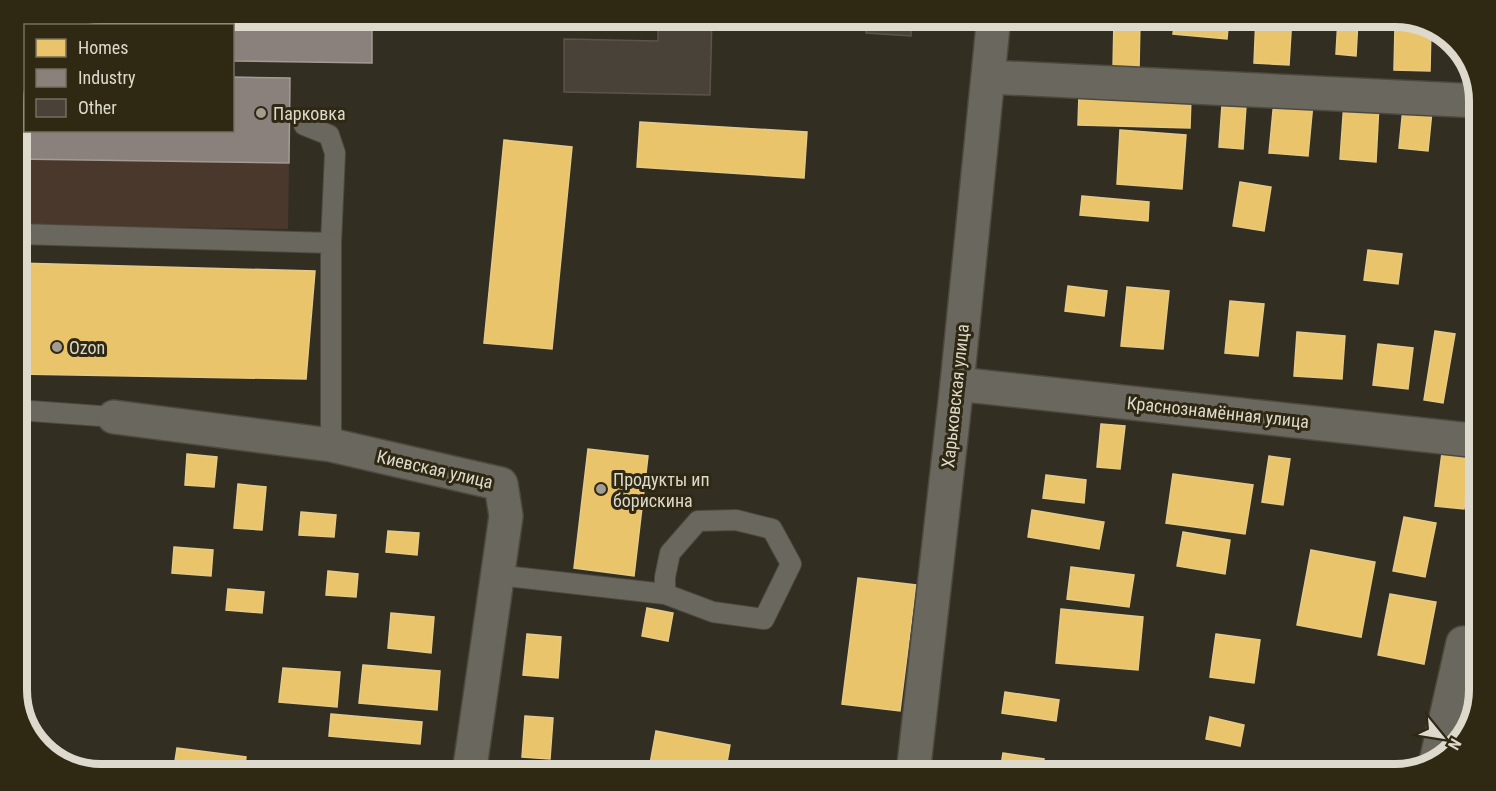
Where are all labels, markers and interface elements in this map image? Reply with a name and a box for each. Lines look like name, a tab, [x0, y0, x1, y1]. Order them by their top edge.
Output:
legend	[24, 24, 234, 132]
text: Homes	[78, 37, 128, 58]
text: Industry	[78, 67, 136, 88]
text: Other	[78, 97, 117, 118]
place label: Парковка	[273, 103, 346, 124]
marker: Парковка	[254, 106, 268, 120]
street label: Харьковская улица	[937, 323, 973, 469]
place label: Ozon	[69, 337, 105, 358]
marker: Ozon	[50, 340, 64, 354]
street label: Краснознамённая улица	[1126, 392, 1310, 432]
street label: Киевская улица	[375, 445, 495, 493]
place label: Продукты ип борискина	[613, 469, 710, 511]
marker: Продукты ип борискина	[594, 482, 608, 496]
north arrow	[1412, 707, 1472, 767]
text: N	[1444, 735, 1465, 753]

